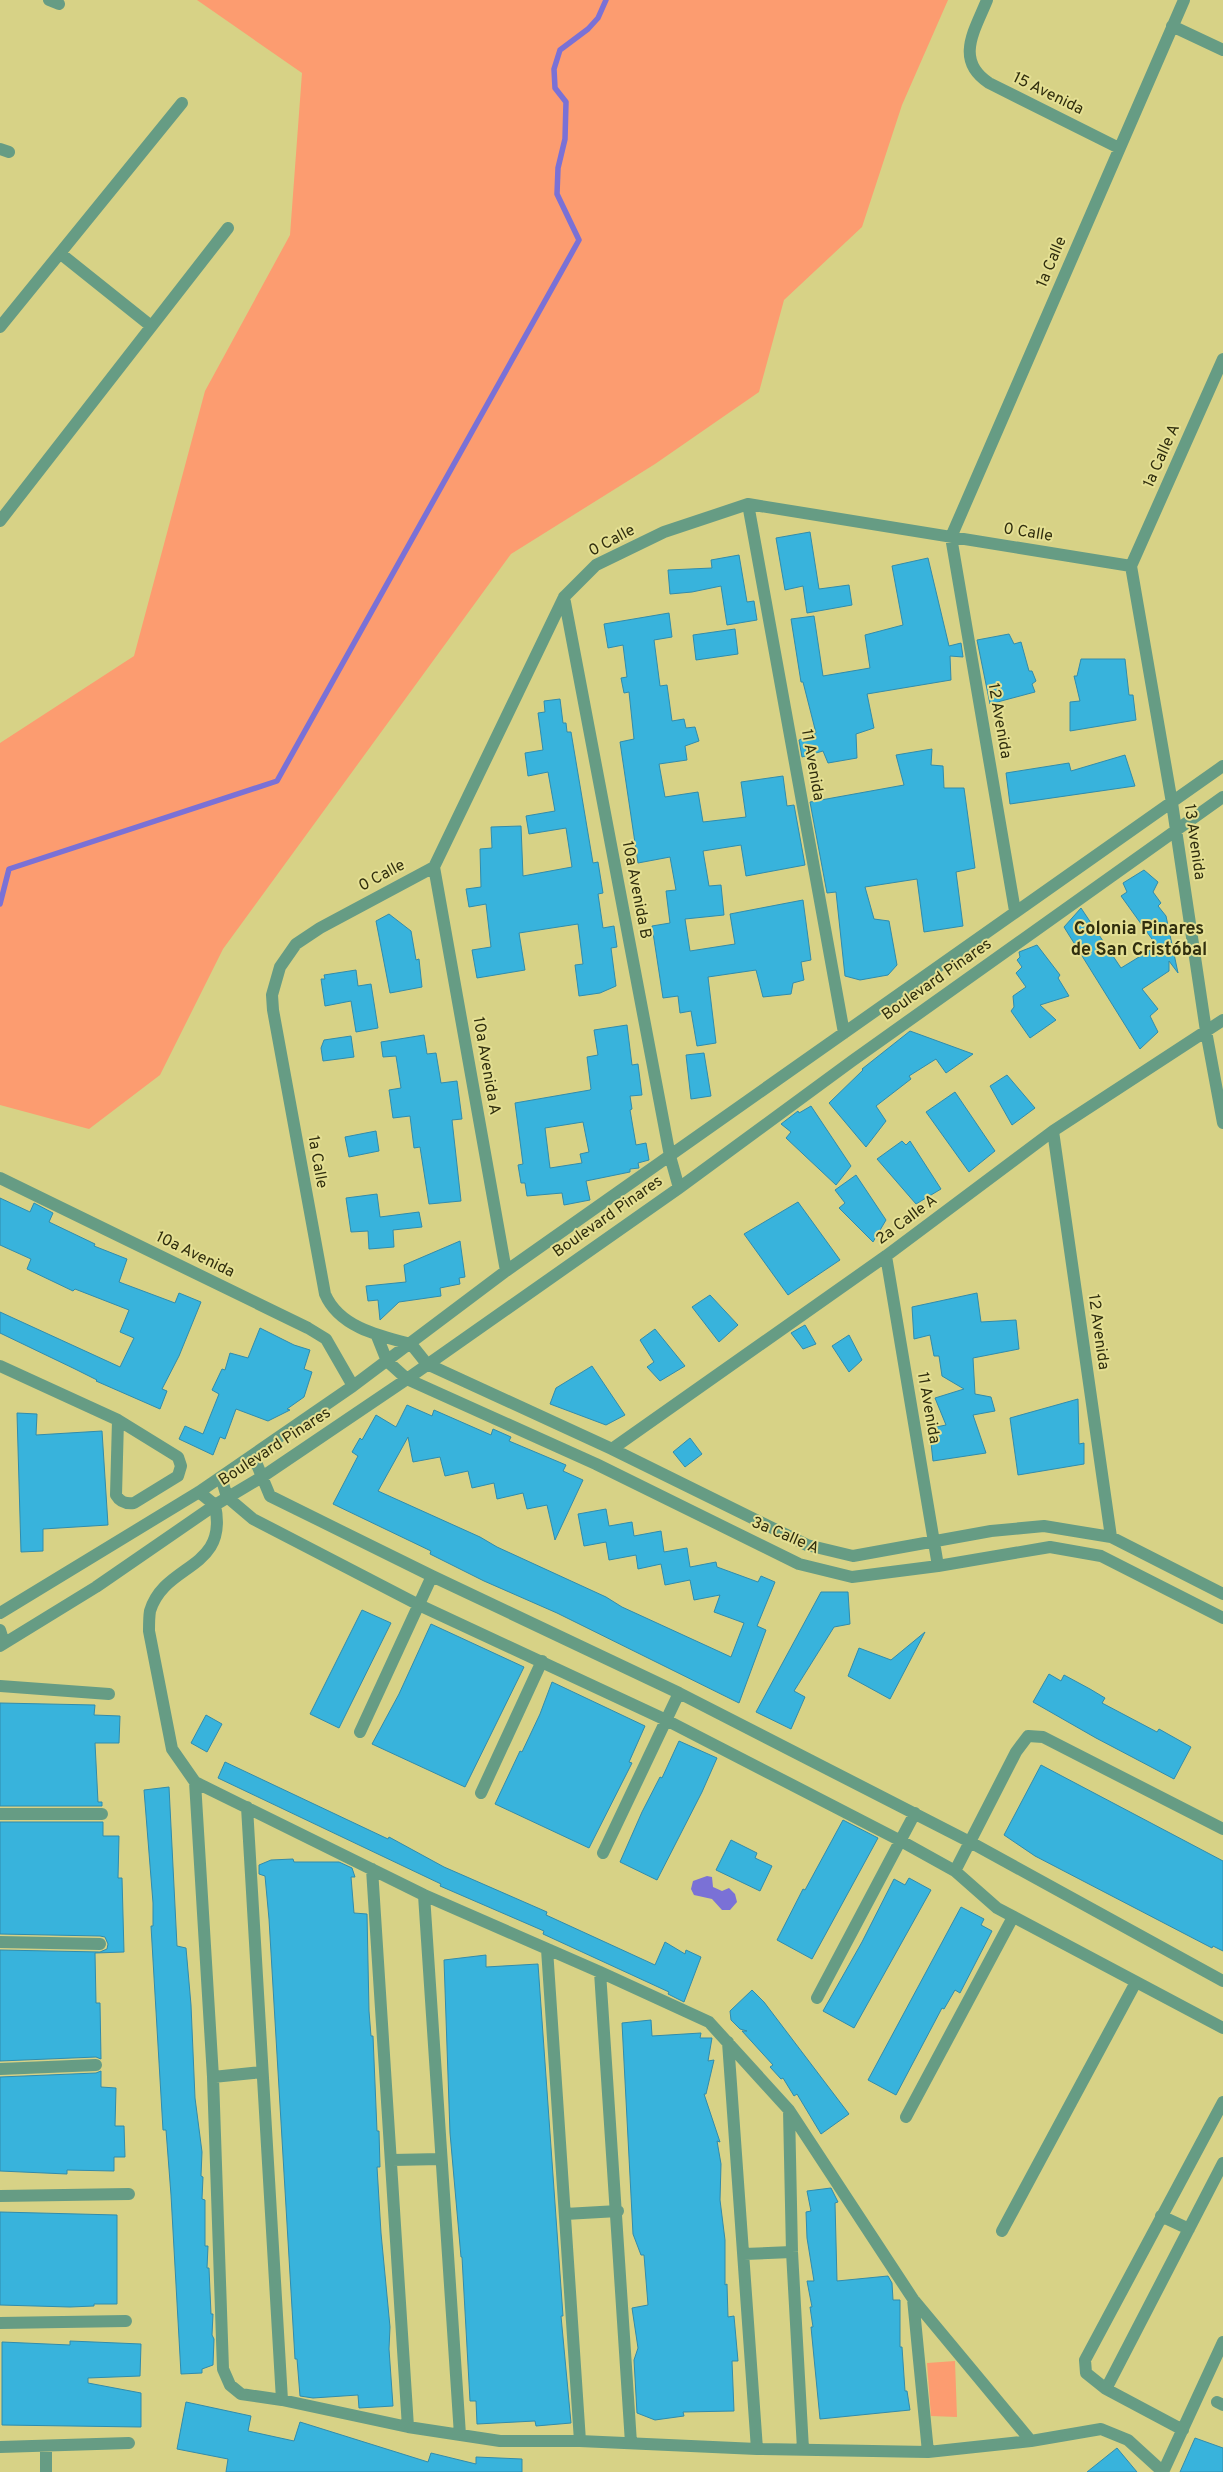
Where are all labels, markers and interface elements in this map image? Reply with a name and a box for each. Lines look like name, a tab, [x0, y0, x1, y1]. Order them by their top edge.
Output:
street label: 15 Avenida	[1009, 68, 1087, 120]
street label: 1a Calle	[1032, 233, 1072, 291]
street label: 1a Calle A	[1139, 421, 1185, 491]
street label: 0 Calle	[1002, 519, 1054, 547]
street label: 0 Calle	[585, 520, 639, 562]
street label: 12 Avenida	[983, 682, 1015, 760]
street label: 11 Avenida	[796, 728, 828, 802]
street label: 13 Avenida	[1179, 803, 1209, 881]
street label: 10a Avenida B	[617, 839, 655, 941]
street label: 0 Calle	[355, 855, 409, 897]
district label: Colonia Pinares de San Cristóbal	[1071, 918, 1207, 962]
street label: Boulevard Pinares	[878, 935, 996, 1025]
street label: 10a Avenida A	[468, 1015, 504, 1117]
street label: 1a Calle	[303, 1134, 331, 1190]
street label: Boulevard Pinares	[549, 1172, 667, 1262]
street label: 2a Calle A	[872, 1190, 942, 1250]
street label: 10a Avenida	[152, 1227, 238, 1283]
street label: 12 Avenida	[1083, 1293, 1113, 1371]
street label: 11 Avenida	[912, 1371, 944, 1445]
street label: Boulevard Pinares	[215, 1403, 335, 1491]
street label: 3a Calle A	[748, 1513, 822, 1559]

